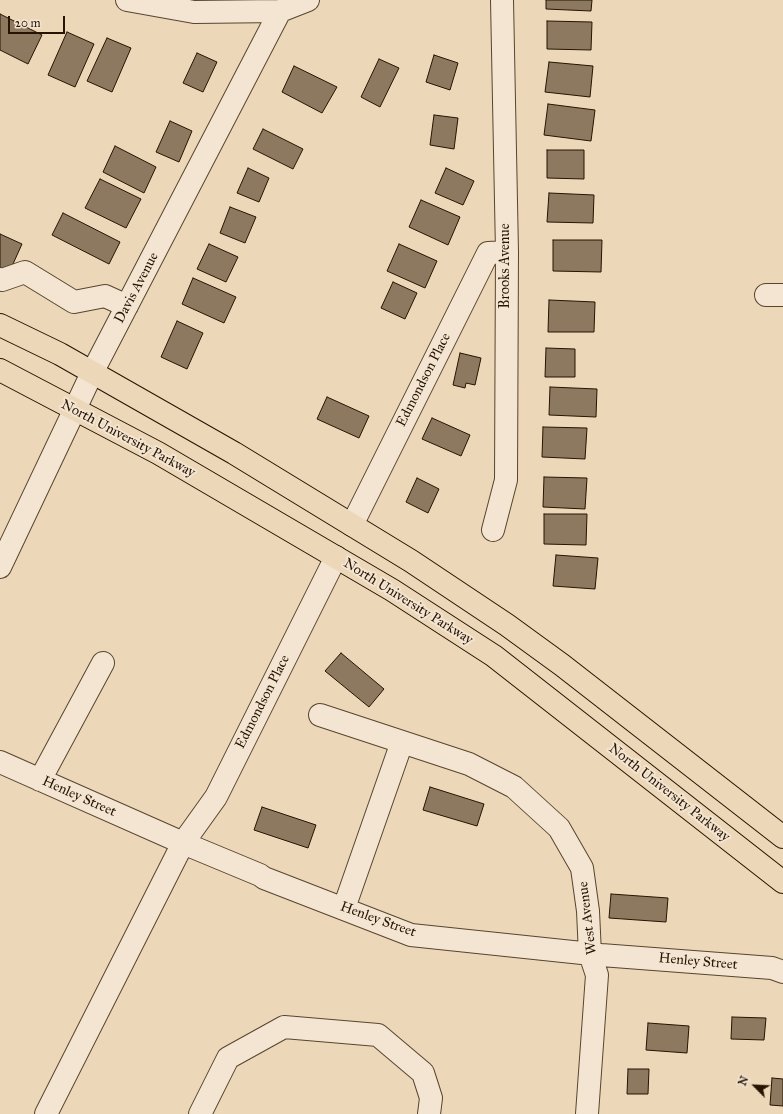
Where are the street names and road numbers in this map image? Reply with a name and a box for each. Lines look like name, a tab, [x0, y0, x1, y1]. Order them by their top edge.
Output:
street label: Brooks Avenue	[498, 223, 514, 309]
street label: Davis Avenue	[111, 250, 163, 326]
street label: Edmondson Place	[393, 330, 455, 430]
street label: North University Parkway	[58, 396, 198, 482]
street label: North University Parkway	[340, 555, 476, 649]
street label: Edmondson Place	[232, 652, 294, 752]
street label: North University Parkway	[605, 740, 733, 846]
street label: Henley Street	[39, 773, 119, 821]
street label: West Avenue	[575, 880, 601, 956]
street label: Henley Street	[338, 899, 418, 941]
street label: Henley Street	[658, 950, 738, 974]

